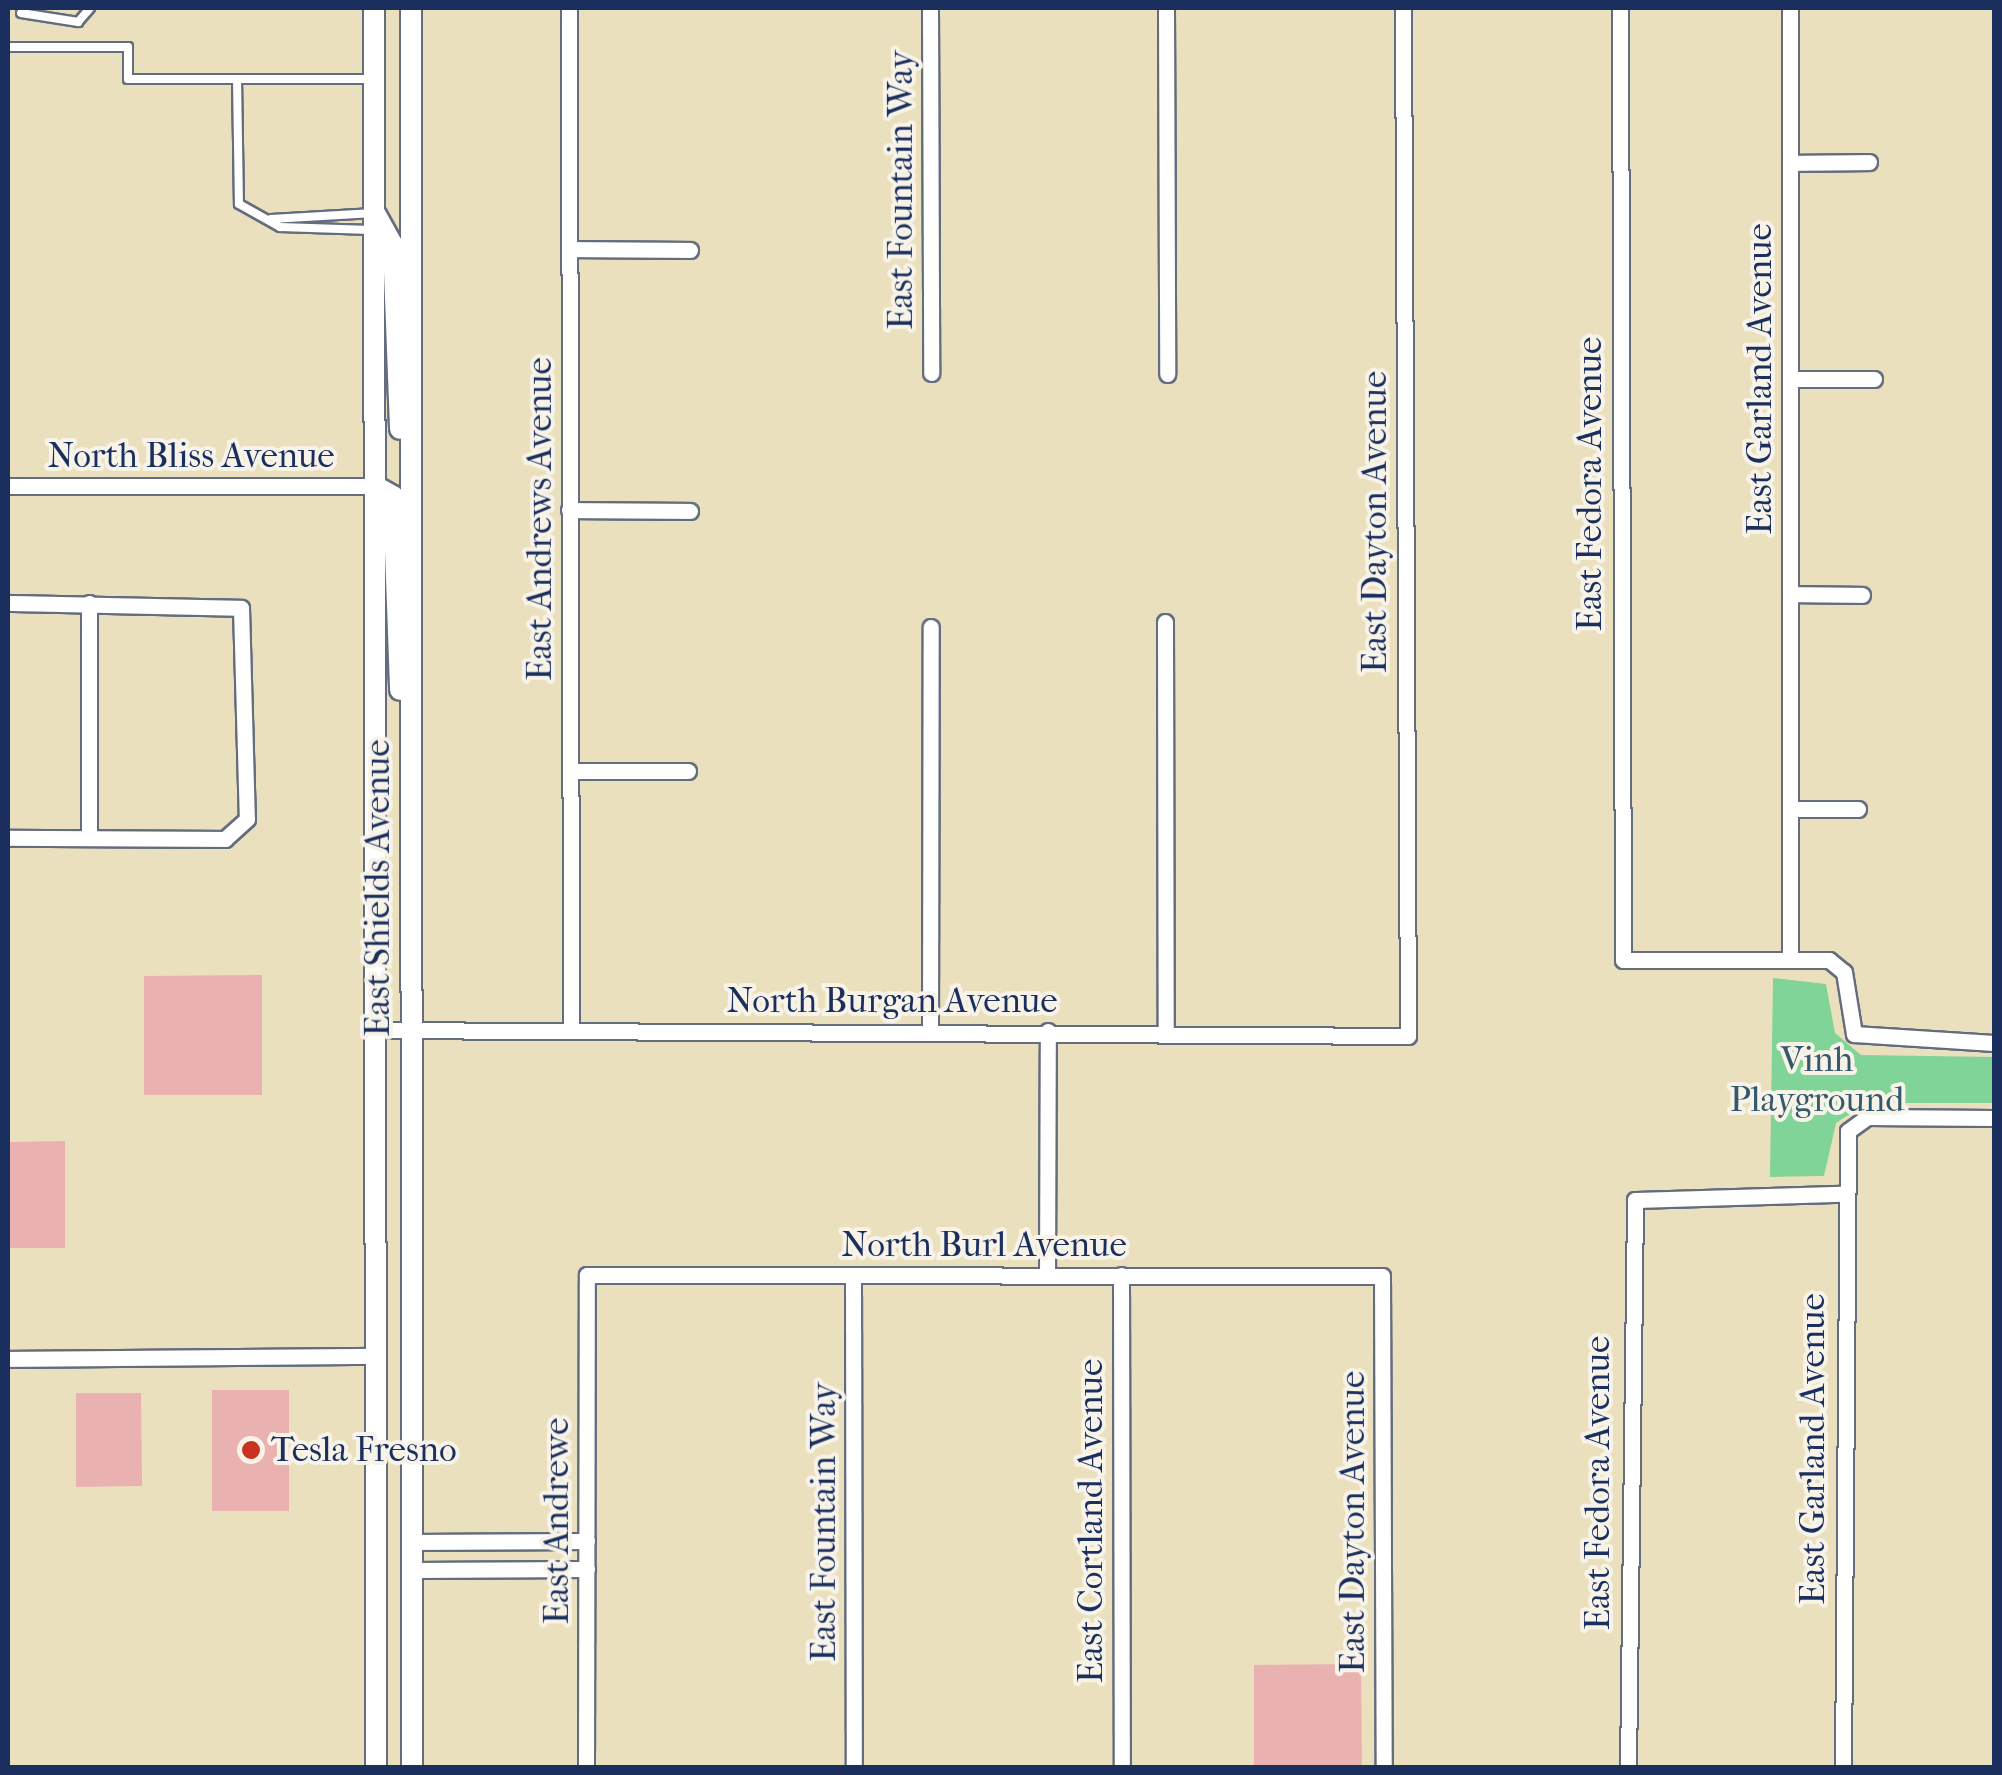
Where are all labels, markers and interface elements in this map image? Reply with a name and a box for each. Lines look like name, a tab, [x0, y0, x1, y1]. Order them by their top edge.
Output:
street label: East Fountain Way	[880, 50, 922, 330]
street label: East Garland Avenue	[1739, 223, 1781, 535]
street label: East Fedora Avenue	[1569, 337, 1611, 631]
street label: East Andrews Avenue	[519, 357, 561, 681]
street label: East Dayton Avenue	[1354, 371, 1396, 673]
street label: North Bliss Avenue	[47, 435, 335, 477]
street label: East Shields Avenue	[357, 739, 399, 1037]
street label: North Burgan Avenue	[726, 980, 1058, 1022]
park label: Vinh Playground	[1730, 1039, 1904, 1121]
street label: North Burl Avenue	[841, 1224, 1127, 1266]
street label: East Garland Avenue	[1792, 1293, 1834, 1605]
street label: East Fedora Avenue	[1577, 1336, 1619, 1630]
street label: East Cortland Avenue	[1070, 1359, 1112, 1683]
street label: East Dayton Avenue	[1332, 1371, 1374, 1673]
street label: East Fountain Way	[803, 1382, 845, 1662]
street label: East Andrewe	[536, 1418, 578, 1624]
place label: Tesla Fresno	[271, 1429, 457, 1471]
marker: Tesla Fresno	[240, 1439, 262, 1461]

